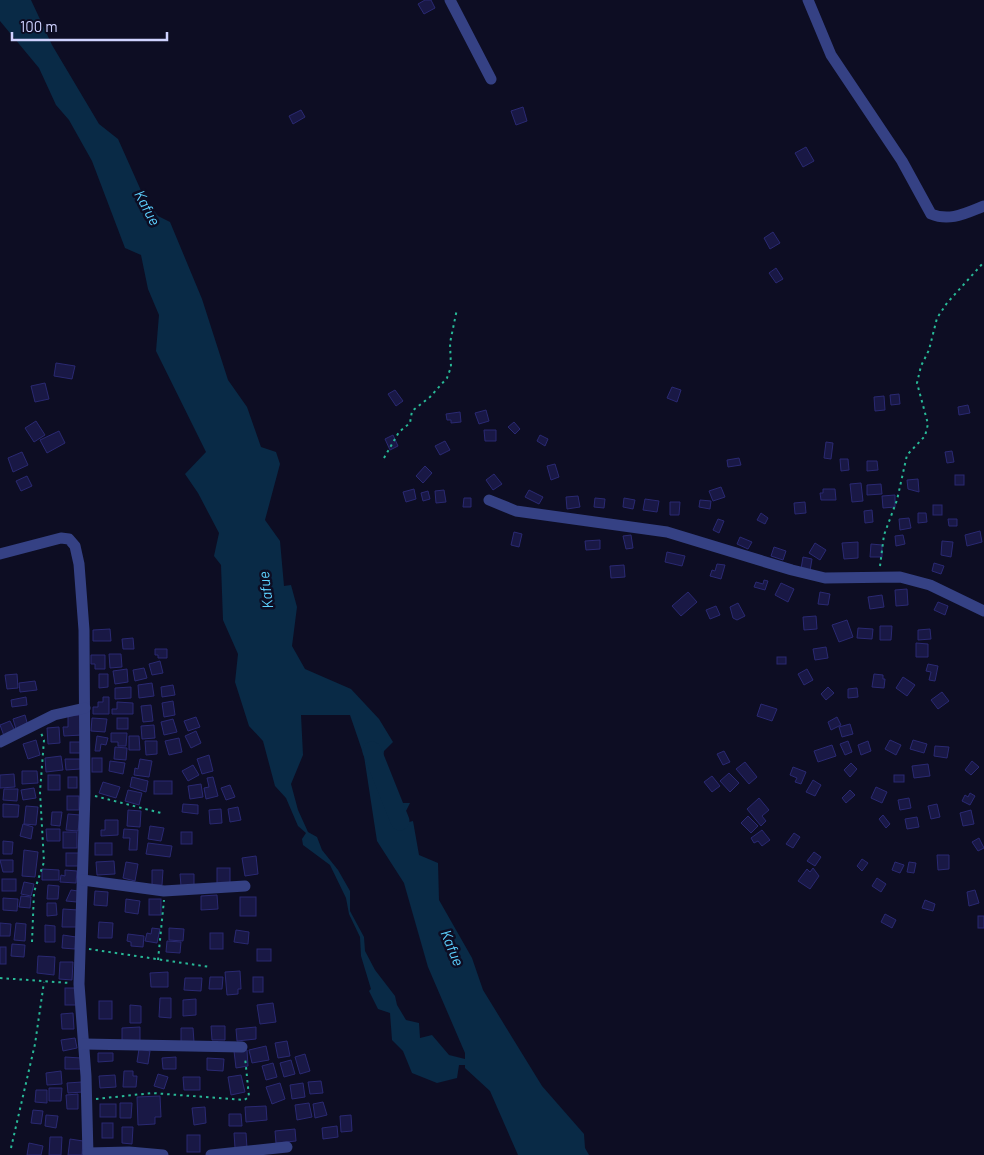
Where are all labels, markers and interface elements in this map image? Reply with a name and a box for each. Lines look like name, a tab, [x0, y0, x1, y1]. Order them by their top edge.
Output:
scale bar	[12, 10, 168, 42]
text: 100 m	[20, 17, 58, 35]
water label: Kafue	[131, 187, 165, 228]
water label: Kafue	[254, 570, 276, 610]
water label: Kafue	[438, 927, 468, 969]

